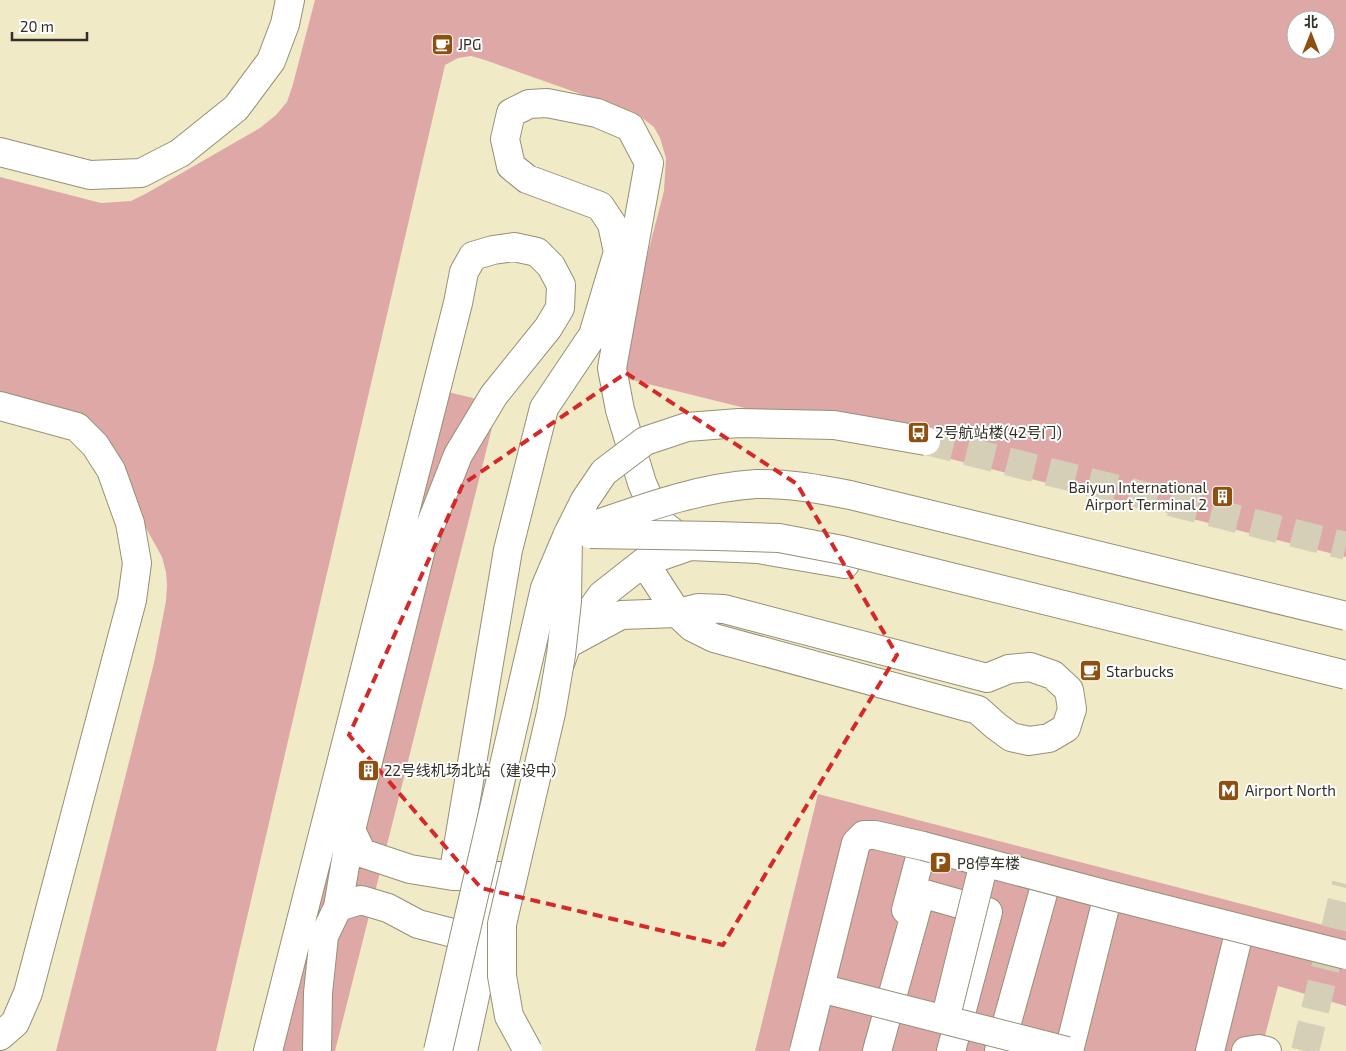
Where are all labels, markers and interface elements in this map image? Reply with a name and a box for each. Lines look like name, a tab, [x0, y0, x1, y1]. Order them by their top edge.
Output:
scale bar	[12, 10, 88, 42]
north arrow	[1286, 10, 1336, 60]
text: 北	[1304, 13, 1318, 30]
text: 20 m	[20, 17, 54, 35]
cafe icon: JPG	[430, 32, 454, 56]
place label: JPG	[458, 35, 481, 53]
bus stop icon: 2号航站楼(42号门)	[907, 420, 931, 444]
place label: 2号航站楼(42号门)	[935, 423, 1062, 441]
place label: Baiyun International Airport Terminal 2	[1068, 478, 1208, 513]
building icon: Baiyun International Airport Terminal 2	[1211, 484, 1235, 508]
cafe icon: Starbucks	[1078, 659, 1102, 683]
place label: Starbucks	[1106, 662, 1174, 680]
building icon: 22号线机场北站（建设中）	[356, 758, 380, 782]
place label: 22号线机场北站（建设中）	[384, 761, 566, 779]
metro station icon: Airport North	[1217, 778, 1241, 802]
place label: Airport North	[1245, 781, 1336, 799]
parking icon: P8停车楼	[929, 851, 953, 875]
place label: P8停车楼	[957, 854, 1020, 872]

